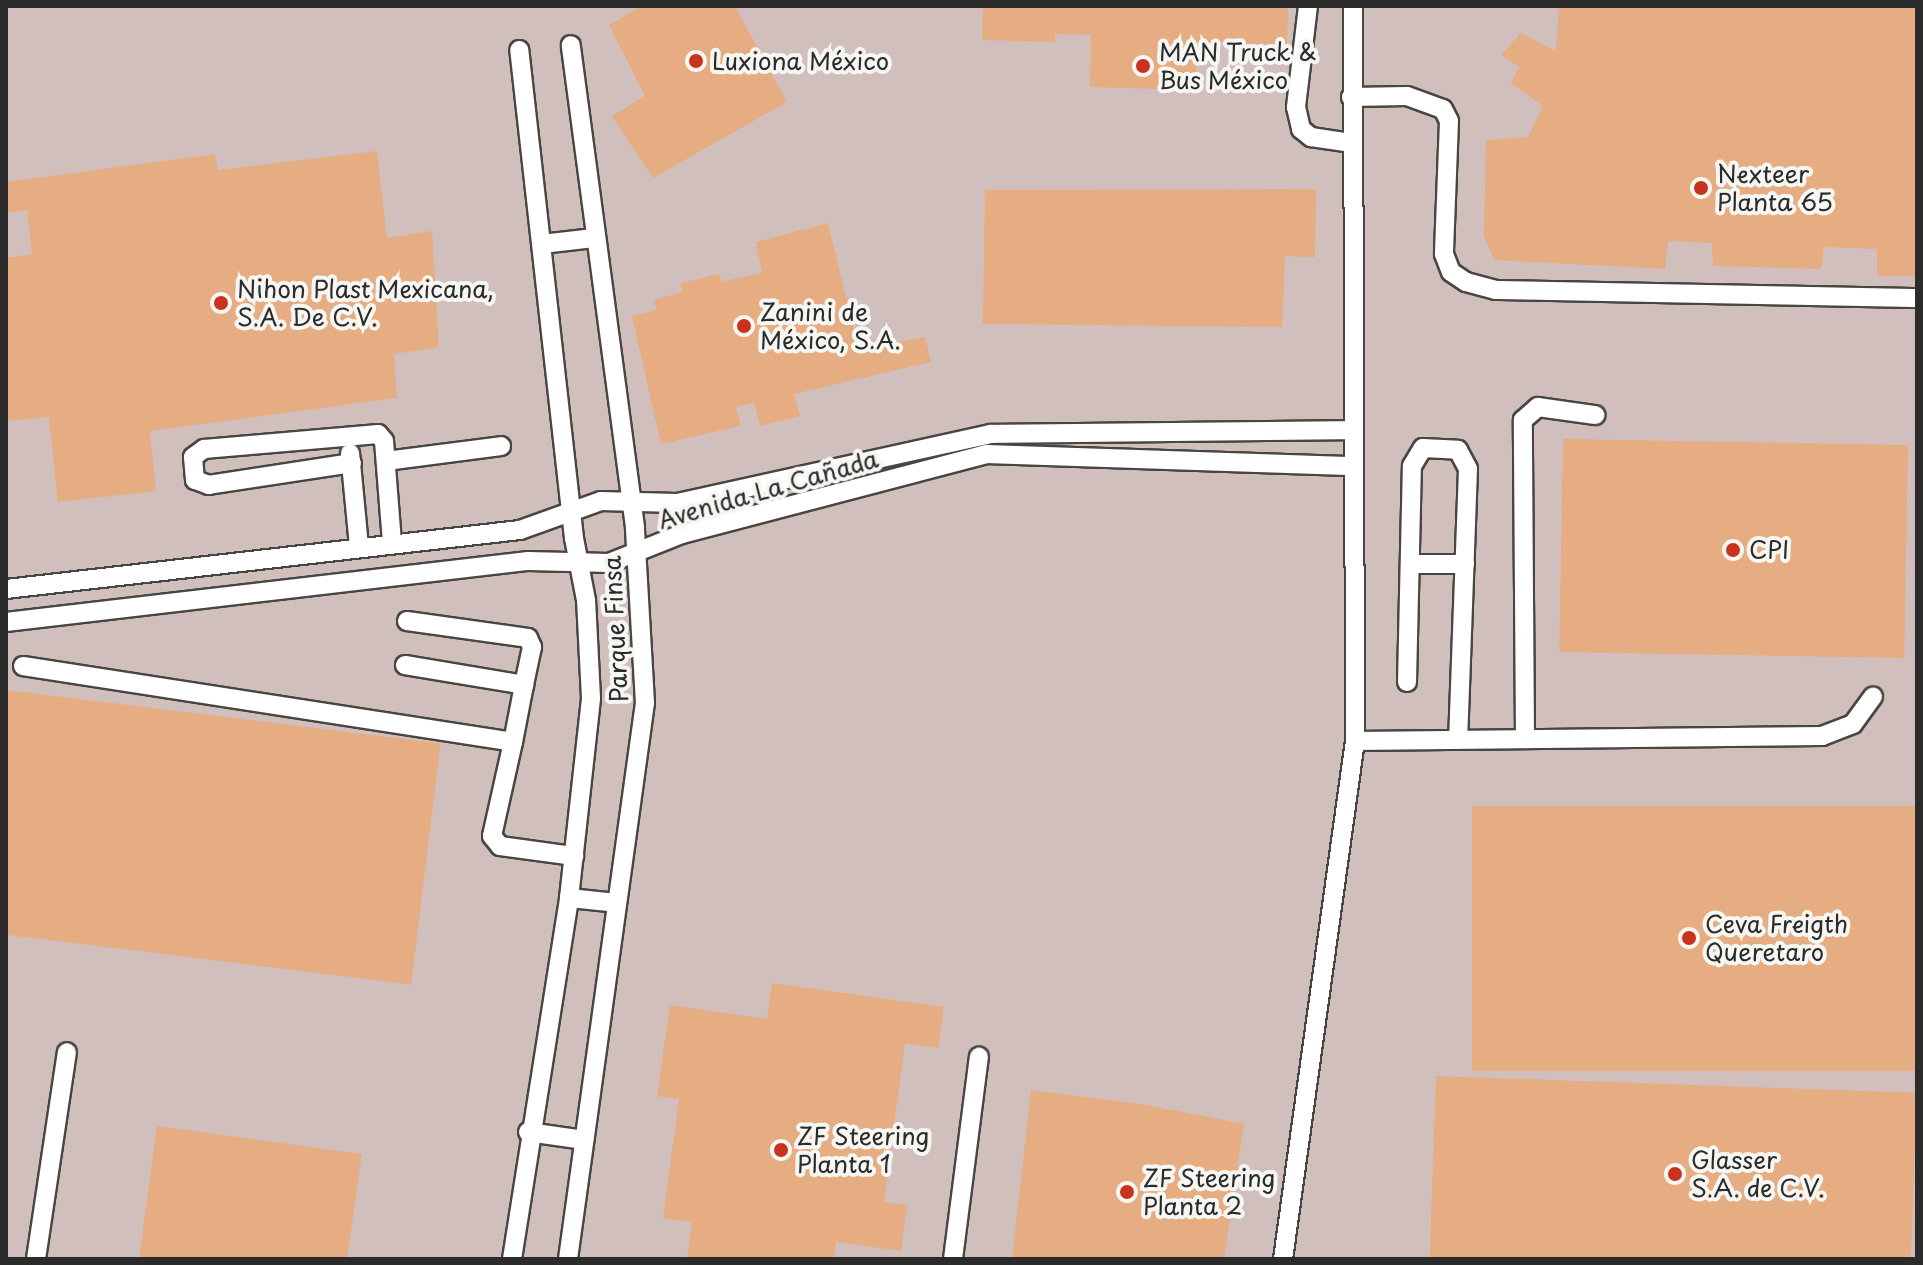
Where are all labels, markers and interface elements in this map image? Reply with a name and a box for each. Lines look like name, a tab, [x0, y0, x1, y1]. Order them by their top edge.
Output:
place label: MAN Truck & Bus México	[1159, 38, 1317, 94]
place label: Luxiona México	[712, 47, 888, 75]
marker: Luxiona México	[687, 52, 705, 70]
marker: MAN Truck & Bus México	[1134, 57, 1152, 75]
place label: Nexteer Planta 65	[1717, 160, 1832, 216]
marker: Nexteer Planta 65	[1692, 179, 1710, 197]
place label: Nihon Plast Mexicana, S.A. De C.V.	[237, 275, 493, 331]
marker: Nihon Plast Mexicana, S.A. De C.V.	[212, 294, 230, 312]
place label: Zanini de México, S.A.	[760, 298, 901, 354]
marker: Zanini de México, S.A.	[735, 317, 753, 335]
street label: Avenida La Cañada	[655, 444, 881, 534]
place label: CPI	[1749, 536, 1789, 564]
marker: CPI	[1724, 541, 1742, 559]
street label: Parque Finsa	[597, 555, 633, 703]
place label: Ceva Freigth Queretaro	[1705, 910, 1850, 966]
marker: Ceva Freigth Queretaro	[1680, 929, 1698, 947]
place label: ZF Steering Planta 1	[797, 1122, 931, 1178]
marker: ZF Steering Planta 1	[772, 1141, 790, 1159]
place label: Glasser S.A. de C.V.	[1691, 1146, 1826, 1202]
place label: ZF Steering Planta 2	[1143, 1164, 1277, 1220]
marker: Glasser S.A. de C.V.	[1666, 1165, 1684, 1183]
marker: ZF Steering Planta 2	[1118, 1183, 1136, 1201]

